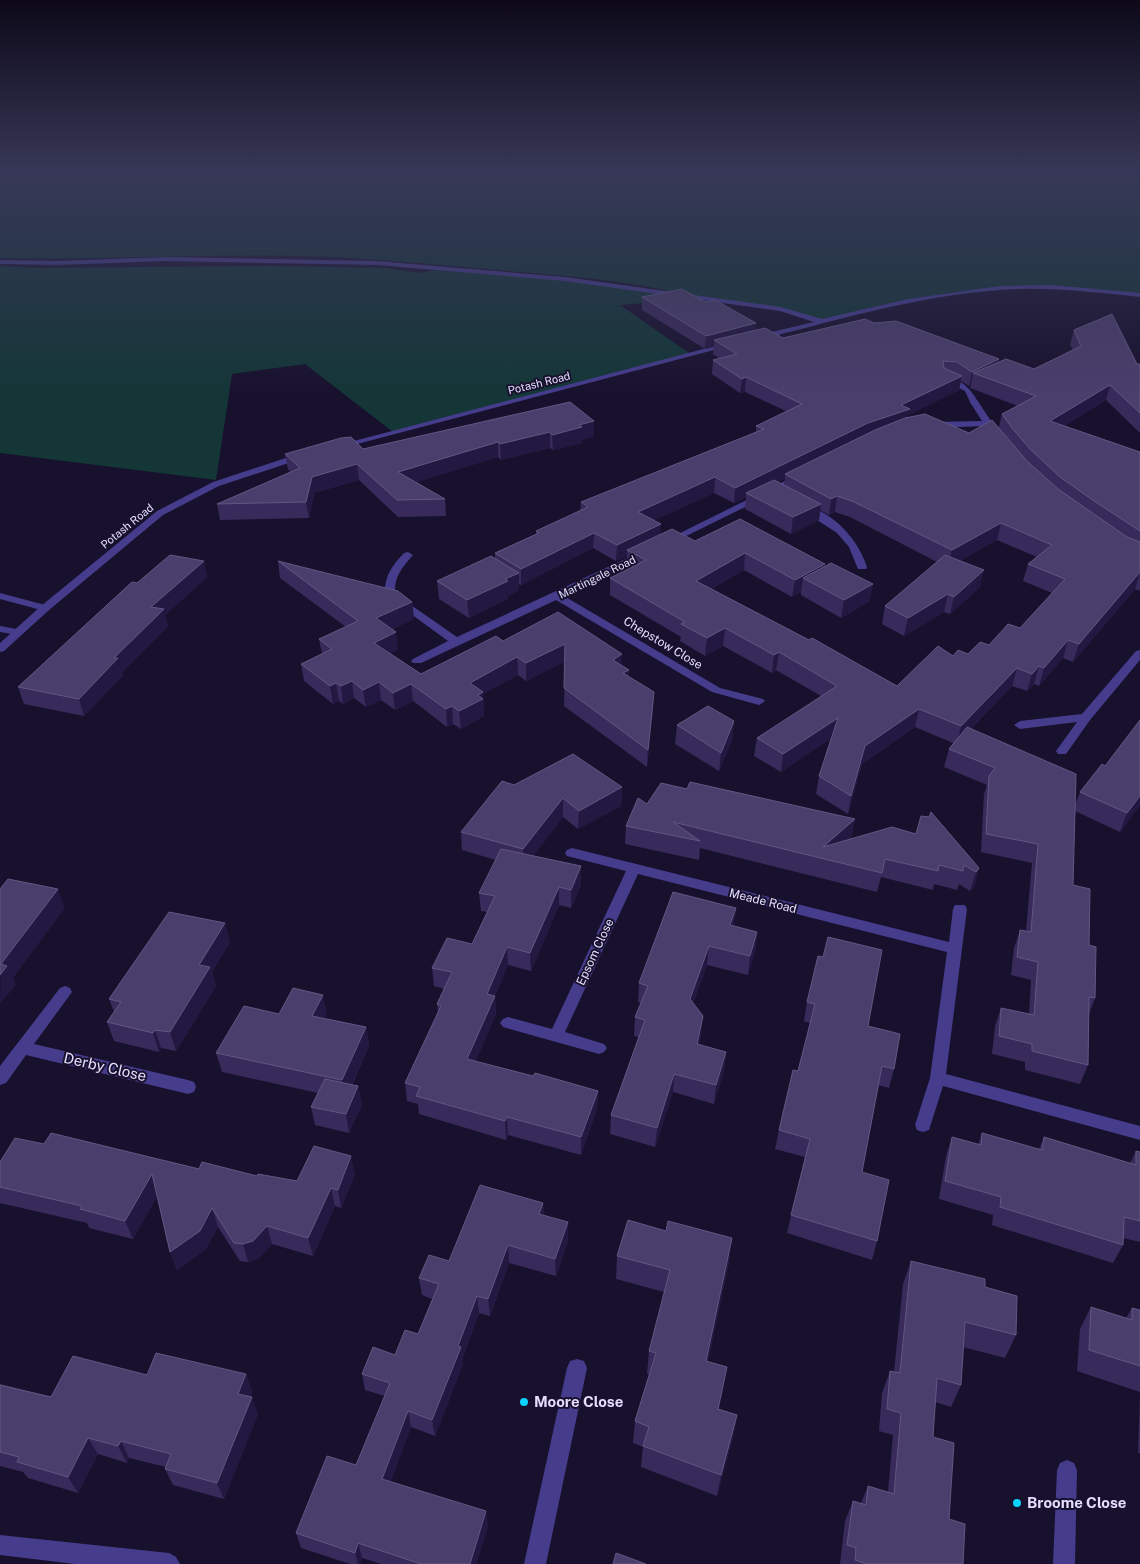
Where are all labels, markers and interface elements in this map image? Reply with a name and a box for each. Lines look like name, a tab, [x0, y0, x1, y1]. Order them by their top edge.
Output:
street label: Potash Road	[507, 369, 571, 397]
street label: Potash Road	[98, 501, 156, 551]
street label: Martingale Road	[557, 553, 637, 601]
street label: Chepstow Close	[621, 614, 705, 672]
street label: Meade Road	[728, 886, 798, 916]
street label: Epsom Close	[573, 916, 617, 987]
street label: Derby Close	[62, 1049, 148, 1084]
place label: Moore Close	[534, 1393, 623, 1410]
marker: Moore Close	[518, 1396, 530, 1408]
place label: Broome Close	[1027, 1494, 1127, 1511]
marker: Broome Close	[1011, 1497, 1023, 1509]

